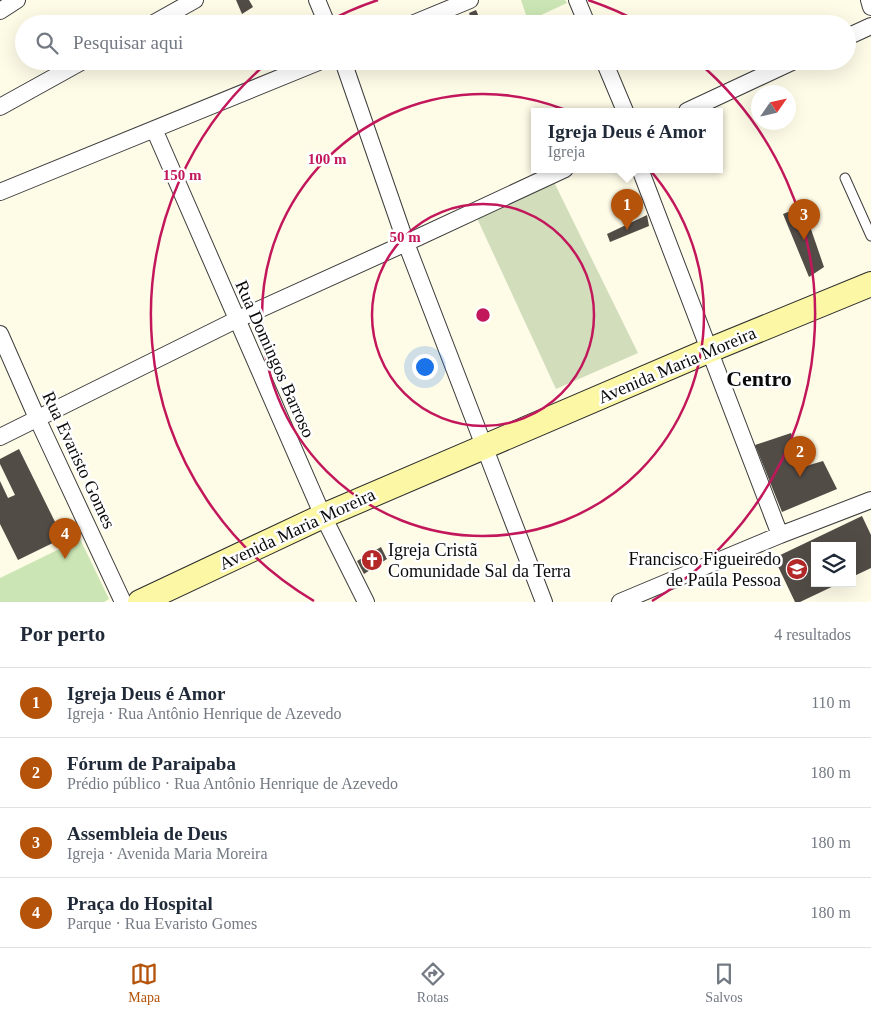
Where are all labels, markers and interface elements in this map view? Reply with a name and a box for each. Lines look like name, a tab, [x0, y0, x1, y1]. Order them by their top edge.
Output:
search box	[15, 15, 856, 70]
icon: search	[33, 29, 61, 57]
text: Pesquisar aqui	[73, 32, 183, 53]
north arrow	[751, 85, 796, 130]
popup	[531, 108, 723, 173]
text: Igreja Deus é Amor	[548, 121, 706, 142]
text: Igreja	[548, 143, 585, 160]
text: 100 m	[308, 151, 347, 167]
text: 150 m	[163, 167, 202, 183]
pin: 1	[611, 189, 643, 230]
pin: 3	[788, 199, 820, 240]
text: 50 m	[389, 229, 421, 245]
street label: Rua Domingos Barroso	[231, 277, 319, 441]
centre of rings	[474, 306, 492, 324]
street label: Avenida Maria Moreira	[595, 323, 759, 407]
your location	[412, 354, 438, 380]
district label: Centro	[726, 366, 792, 391]
street label: Rua Evaristo Gomes	[38, 388, 120, 532]
pin: 2	[784, 436, 816, 477]
street label: Avenida Maria Moreira	[216, 484, 378, 574]
pin: 4	[49, 518, 81, 559]
place label: Igreja Cristã Comunidade Sal da Terra	[388, 540, 571, 581]
map controls	[811, 542, 856, 587]
button: layers	[811, 542, 856, 587]
church icon: Igreja Cristã Comunidade Sal da Terra	[360, 548, 384, 572]
place label: Francisco Figueiredo de Paula Pessoa	[629, 549, 781, 590]
school or university icon: Francisco Figueiredo de Paula Pessoa	[785, 557, 809, 581]
text: Por perto	[20, 622, 105, 646]
text: 4 resultados	[774, 626, 851, 643]
text: Igreja Deus é Amor	[67, 683, 225, 704]
text: 1	[32, 694, 40, 711]
text: 110 m	[811, 694, 851, 711]
text: Igreja · Rua Antônio Henrique de Azevedo	[67, 705, 342, 722]
text: Fórum de Paraipaba	[67, 753, 236, 774]
text: 2	[32, 764, 40, 781]
text: 180 m	[811, 764, 851, 781]
text: Prédio público · Rua Antônio Henrique de Azevedo	[67, 775, 398, 792]
text: Assembleia de Deus	[67, 823, 227, 844]
text: 3	[32, 834, 40, 851]
text: 180 m	[811, 834, 851, 851]
text: Igreja · Avenida Maria Moreira	[67, 845, 268, 862]
text: Praça do Hospital	[67, 893, 213, 914]
text: 4	[32, 904, 40, 921]
text: 180 m	[811, 904, 851, 921]
text: Parque · Rua Evaristo Gomes	[67, 915, 257, 932]
tab: Mapa	[128, 960, 160, 1006]
tab: Rotas	[417, 960, 449, 1006]
tab: Salvos	[705, 960, 743, 1006]

